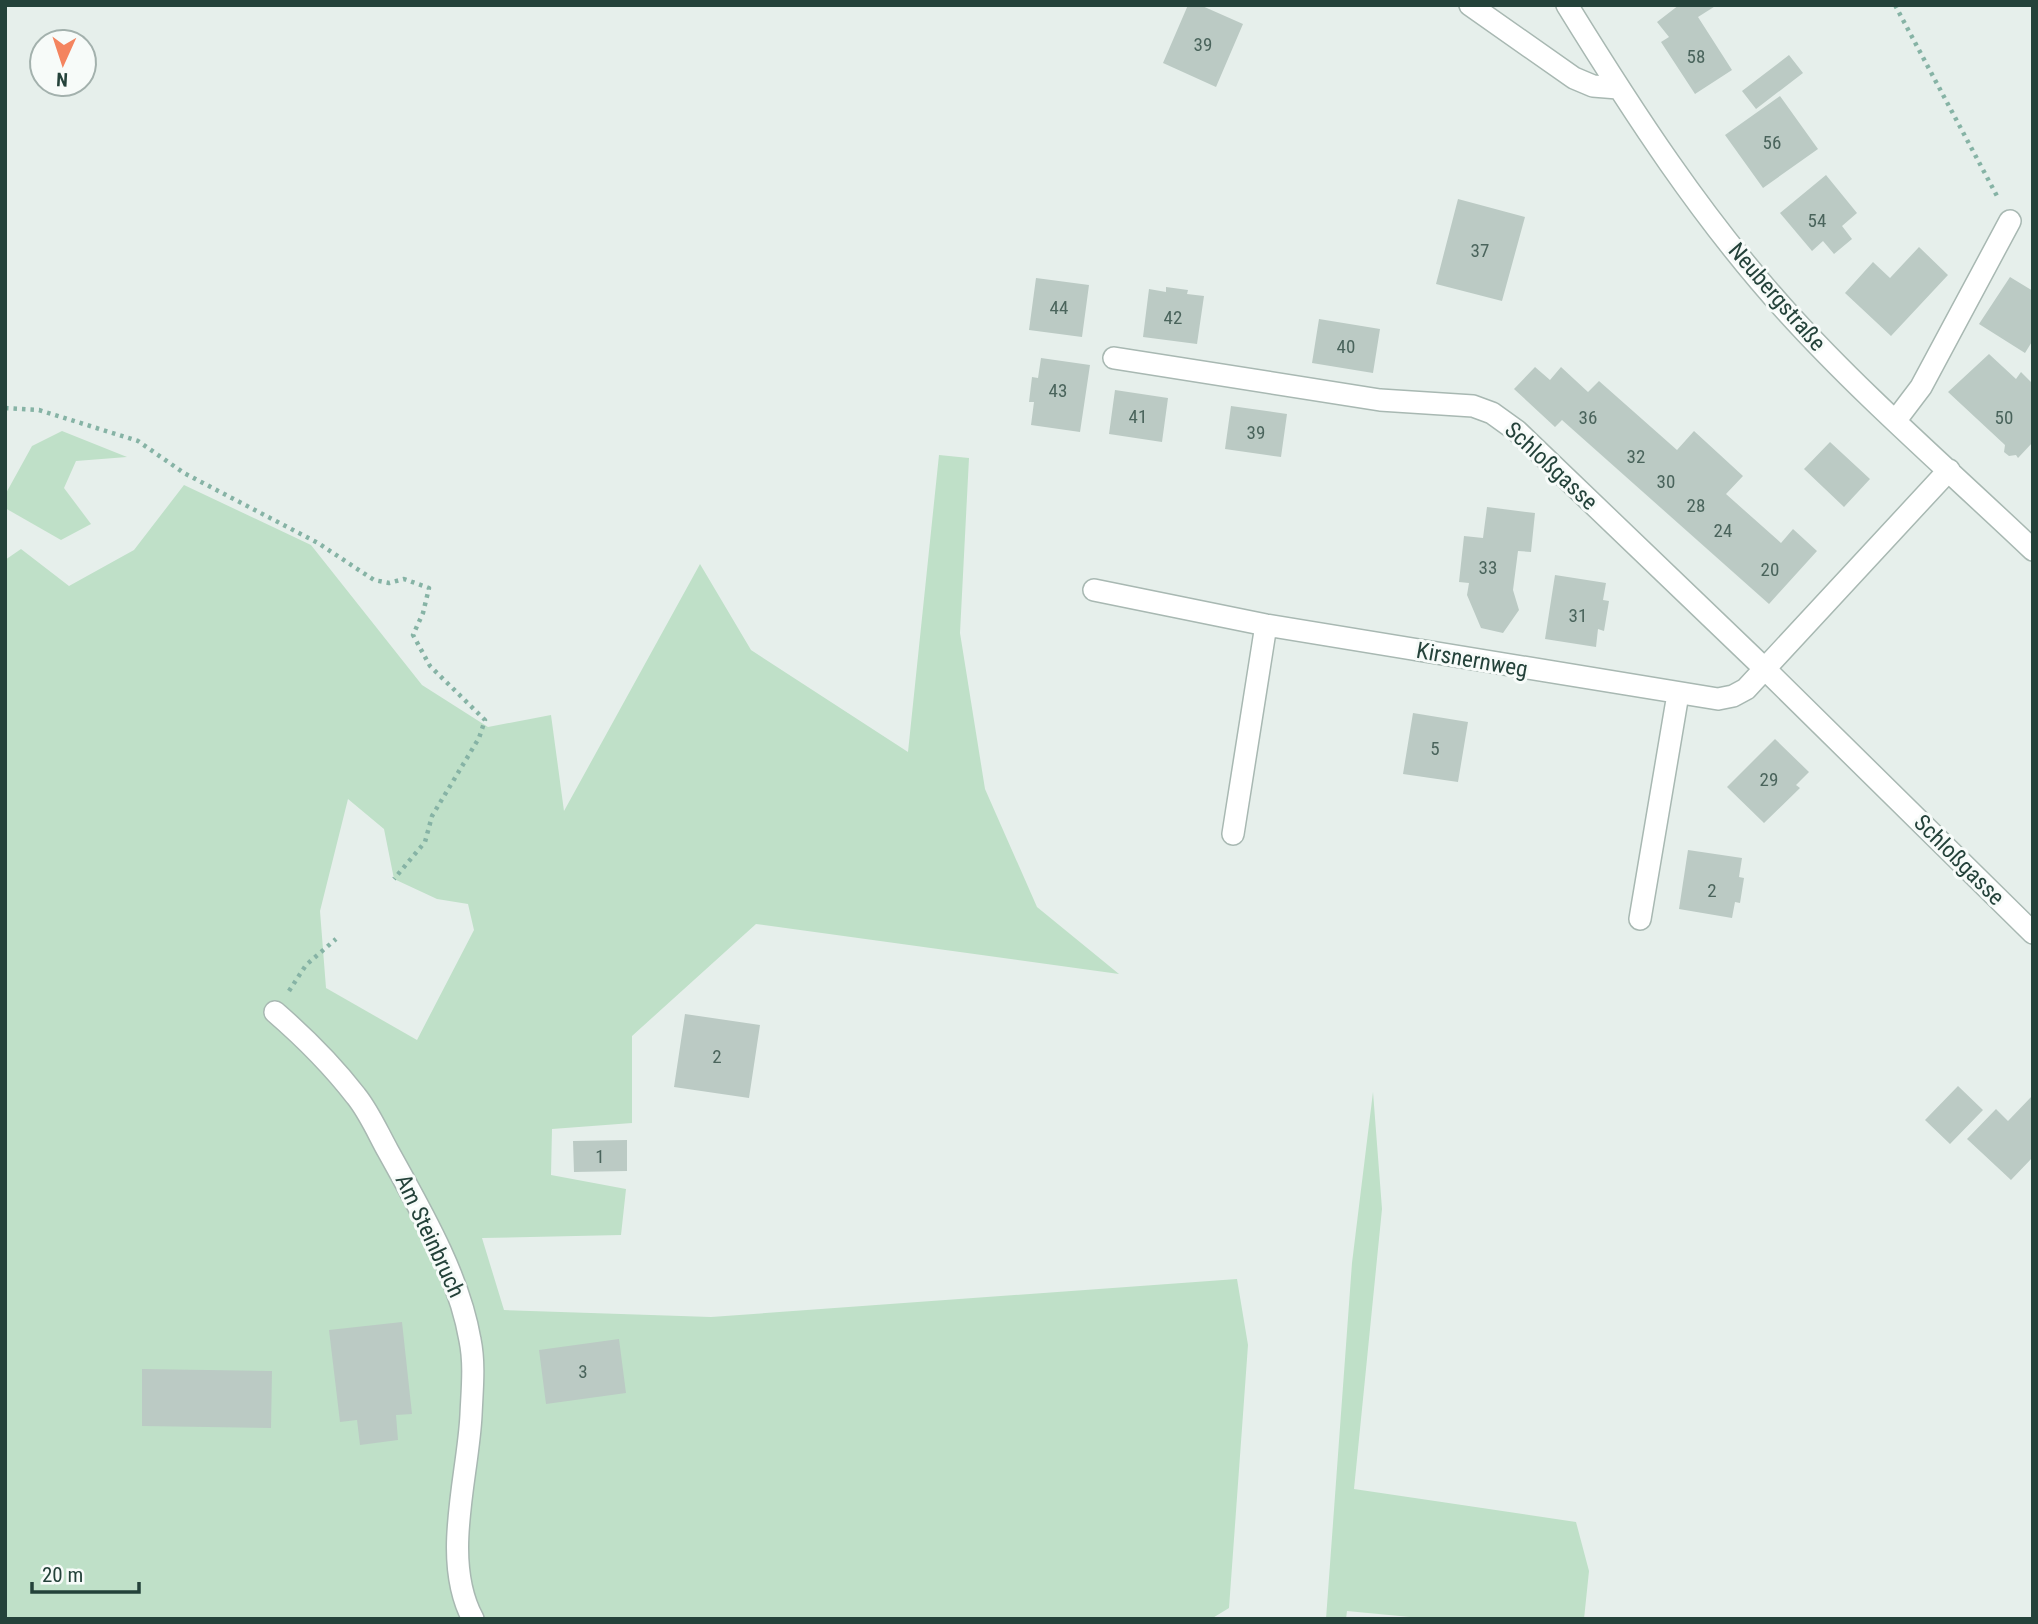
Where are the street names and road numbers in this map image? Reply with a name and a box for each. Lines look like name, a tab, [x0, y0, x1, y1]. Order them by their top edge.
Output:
street label: Neubergstraße	[1723, 238, 1831, 356]
street label: Schloßgasse	[1499, 416, 1603, 516]
street label: Kirsnernweg	[1414, 637, 1530, 683]
street label: Schloßgasse	[1908, 809, 2010, 911]
street label: Am Steinbruch	[390, 1170, 470, 1302]

